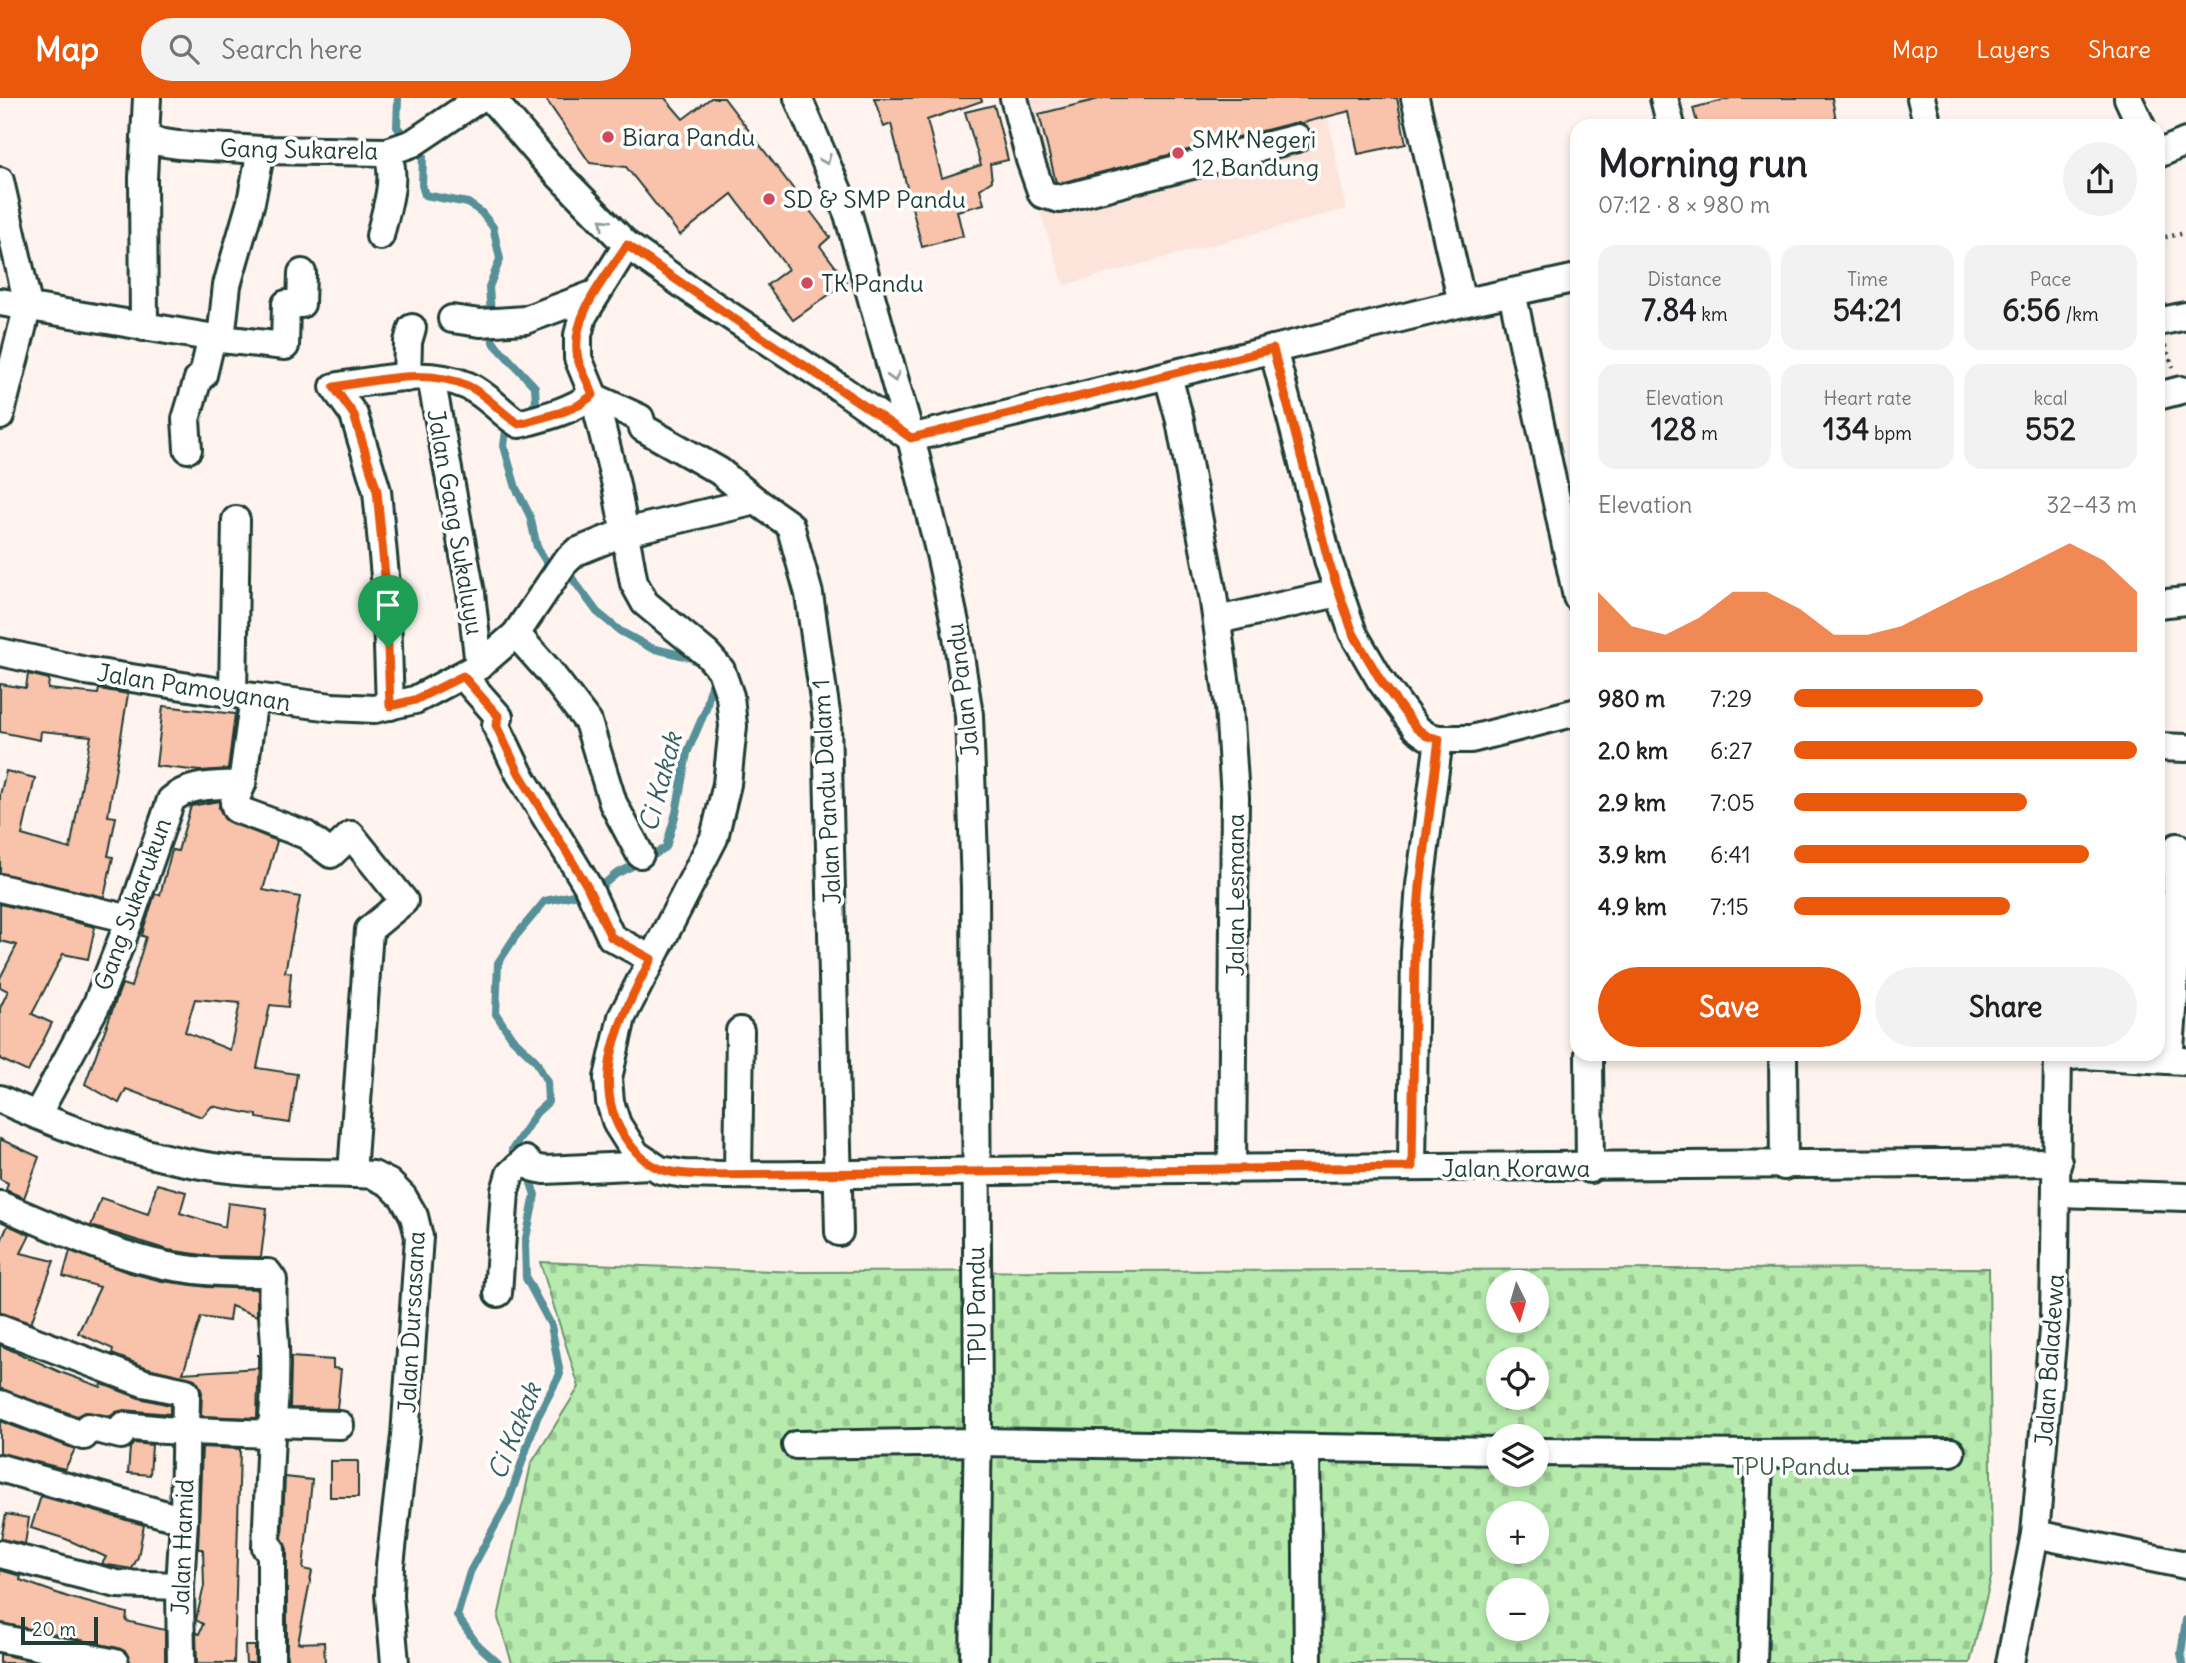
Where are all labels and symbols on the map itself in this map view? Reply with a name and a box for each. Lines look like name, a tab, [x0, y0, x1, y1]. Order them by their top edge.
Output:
place label: Biara Pandu	[622, 122, 755, 152]
place label: SMK Negeri 12 Bandung	[1192, 124, 1319, 182]
marker: Biara Pandu	[600, 129, 616, 145]
street label: Gang Sukarela	[220, 133, 378, 165]
marker: SMK Negeri 12 Bandung	[1170, 145, 1186, 161]
one-way arrow	[818, 153, 832, 165]
place label: SD & SMP Pandu	[783, 184, 966, 214]
marker: SD & SMP Pandu	[761, 191, 777, 207]
one-way arrow	[599, 218, 612, 231]
place label: TK Pandu	[821, 268, 924, 298]
marker: TK Pandu	[799, 275, 815, 291]
one-way arrow	[886, 371, 900, 383]
street label: Jalan Gang Sukaluyu	[421, 407, 491, 637]
pin	[358, 575, 418, 647]
street label: Jalan Pandu	[939, 622, 985, 758]
street label: Jalan Pamoyanan	[95, 657, 293, 717]
street label: Jalan Pandu Dalam 1	[805, 678, 847, 906]
water label: Ci Kakak	[631, 727, 689, 835]
street label: Jalan Lesmana	[1220, 813, 1250, 977]
street label: Gang Sukarukun	[87, 814, 177, 994]
street label: Jalan Korawa	[1442, 1153, 1590, 1183]
street label: Jalan Dursasana	[391, 1230, 431, 1414]
street label: TPU Pandu	[960, 1246, 992, 1366]
north arrow	[1486, 1270, 1549, 1334]
street label: Jalan Baladewa	[2028, 1273, 2070, 1447]
water label: Ci Kakak	[480, 1376, 549, 1484]
park label: TPU Pandu	[1732, 1451, 1850, 1481]
street label: Jalan Hamid	[165, 1479, 199, 1615]
scale bar	[21, 1614, 98, 1646]

